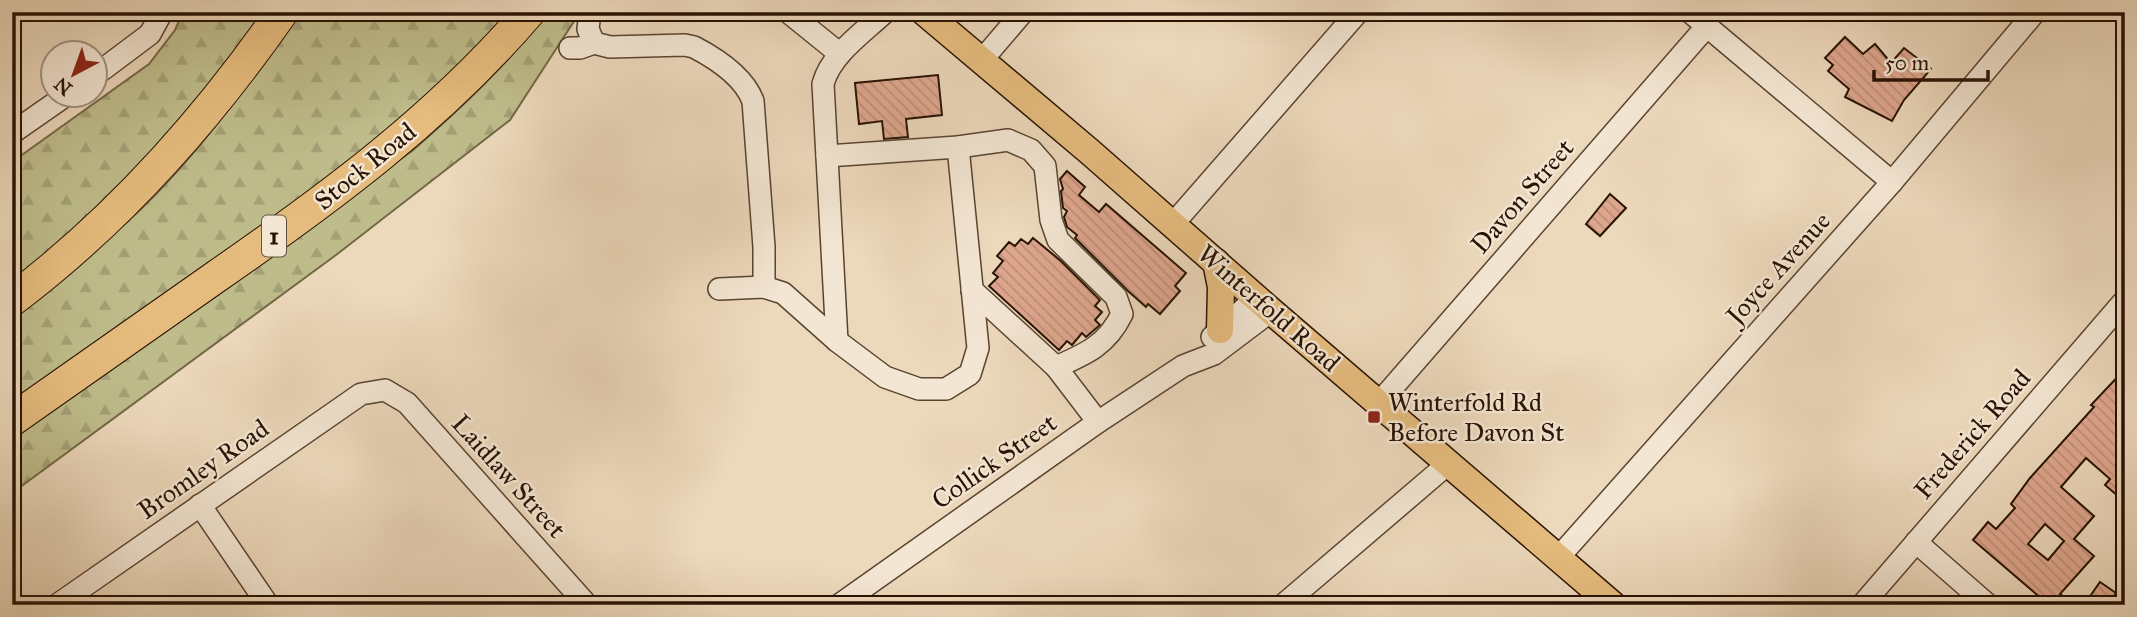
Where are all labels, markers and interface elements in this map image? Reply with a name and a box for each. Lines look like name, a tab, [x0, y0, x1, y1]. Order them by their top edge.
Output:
north arrow	[38, 38, 108, 108]
scale bar	[1874, 38, 1988, 82]
text: 50 m	[1885, 50, 1930, 76]
text: N	[50, 72, 77, 100]
street label: Stock Road	[308, 115, 422, 217]
street label: Davon Street	[1464, 132, 1580, 260]
street label: Joyce Avenue	[1717, 205, 1837, 333]
road number: 1	[262, 216, 286, 256]
street label: Winterfold Road	[1191, 237, 1347, 379]
street label: Frederick Road	[1907, 363, 2037, 505]
place label: Winterfold Rd Before Davon St	[1388, 386, 1564, 448]
street label: Collick Street	[925, 406, 1063, 516]
street label: Laidlaw Street	[445, 408, 573, 544]
marker: Winterfold Rd Before Davon St	[1366, 409, 1382, 425]
street label: Bromley Road	[131, 412, 275, 526]

